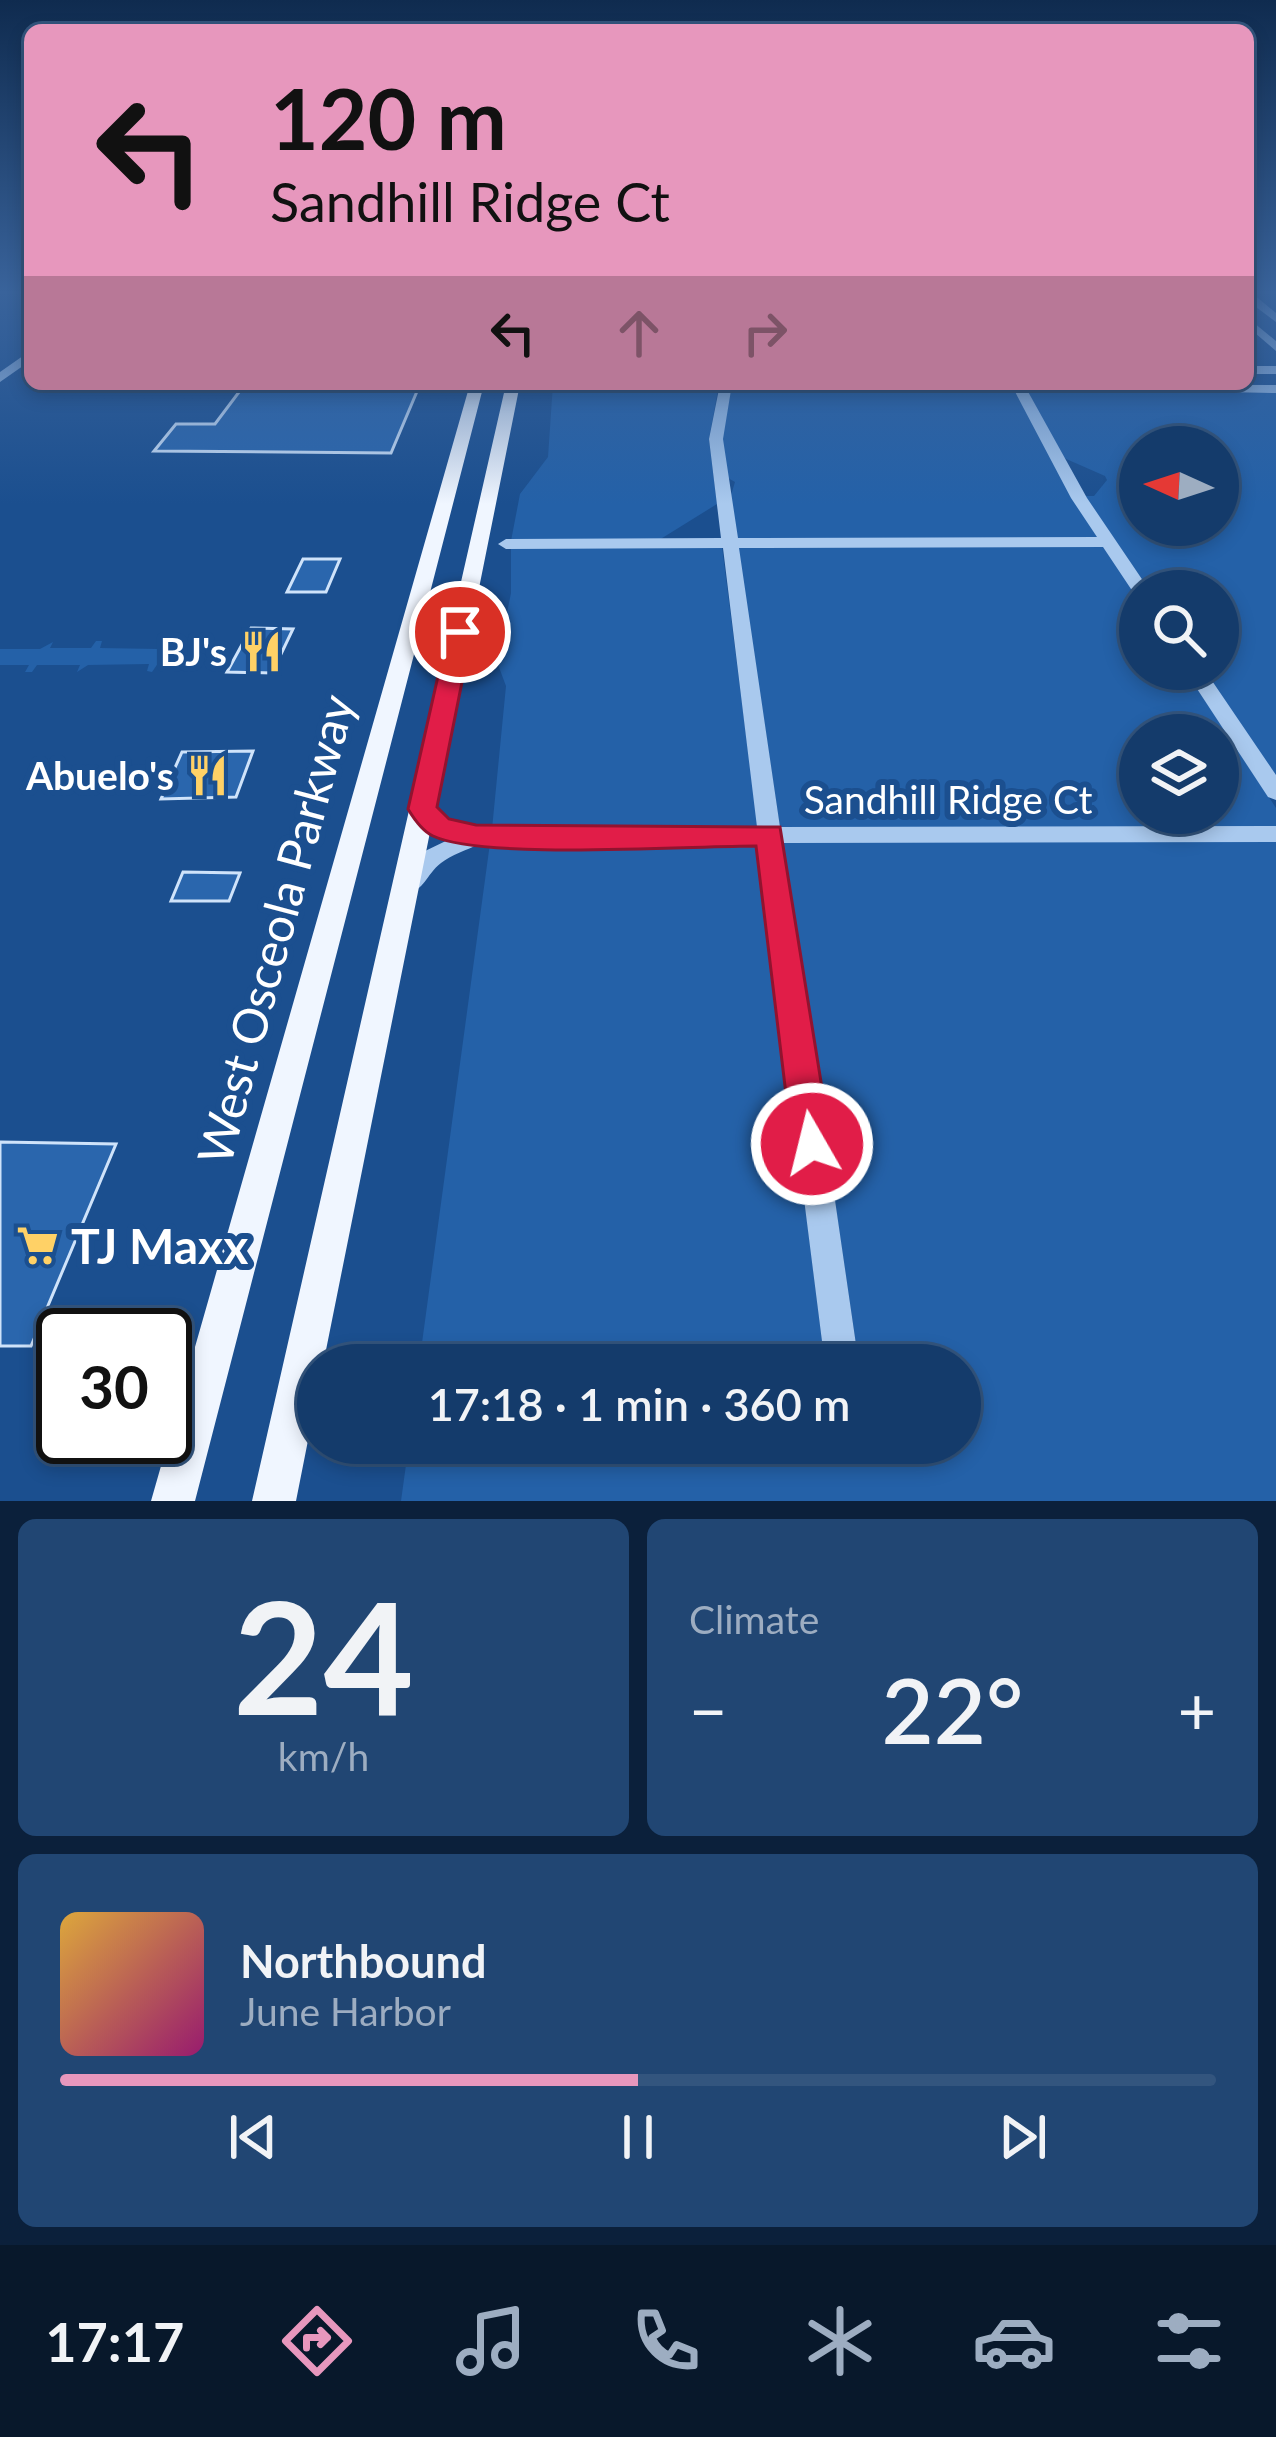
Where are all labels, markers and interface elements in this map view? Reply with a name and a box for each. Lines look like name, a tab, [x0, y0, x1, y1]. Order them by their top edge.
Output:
text: 120 m	[270, 67, 507, 168]
icon: left	[72, 72, 228, 228]
text: Sandhill Ridge Ct	[270, 169, 670, 234]
icon: left	[480, 300, 546, 366]
icon: ahead	[606, 300, 672, 366]
icon: right	[732, 300, 798, 366]
north arrow	[1119, 426, 1239, 546]
map controls	[1119, 426, 1239, 834]
button: search	[1119, 570, 1239, 690]
pin	[409, 581, 511, 683]
icon: arrive	[427, 599, 493, 665]
place label: BJ's	[160, 628, 227, 674]
restaurant icon: BJ's	[238, 628, 284, 674]
street label: West Osceola Parkway	[185, 688, 365, 1170]
button: layers	[1119, 714, 1239, 834]
place label: Abuelo's	[25, 752, 174, 798]
restaurant icon: Abuelo's	[185, 752, 231, 798]
street label: Sandhill Ridge Ct	[804, 776, 1092, 822]
position arrow	[749, 1081, 875, 1207]
place label: TJ Maxx	[71, 1217, 248, 1274]
supermarket icon: TJ Maxx	[14, 1222, 60, 1268]
speed limit sign: 30	[36, 1308, 192, 1464]
text: 17:18 · 1 min · 360 m	[428, 1377, 850, 1431]
text: 24	[233, 1561, 414, 1748]
text: Climate	[689, 1596, 819, 1642]
text: 22°	[882, 1655, 1023, 1763]
text: −	[689, 1670, 727, 1749]
text: +	[1178, 1670, 1216, 1749]
text: km/h	[278, 1733, 369, 1779]
text: Northbound	[240, 1934, 486, 1988]
text: June Harbor	[240, 1988, 451, 2034]
icon: previous	[220, 2104, 286, 2170]
icon: pause	[605, 2104, 671, 2170]
icon: next	[990, 2104, 1056, 2170]
icon: directions	[275, 2299, 359, 2383]
icon: music	[449, 2299, 533, 2383]
icon: phone	[624, 2299, 708, 2383]
icon: climate	[798, 2299, 882, 2383]
icon: car	[972, 2299, 1056, 2383]
icon: filters	[1147, 2299, 1231, 2383]
text: 17:17	[45, 2309, 184, 2374]

